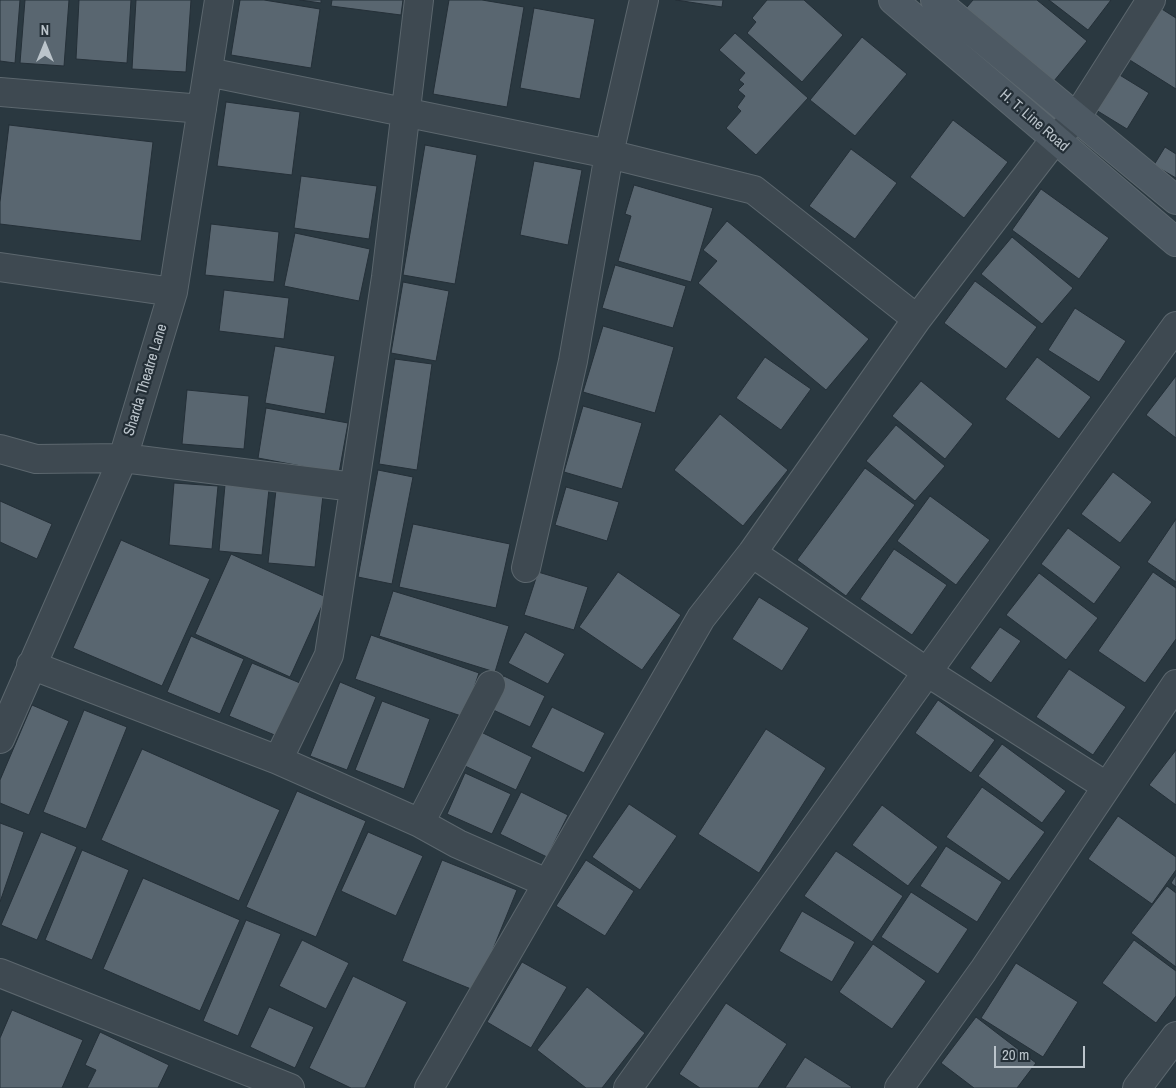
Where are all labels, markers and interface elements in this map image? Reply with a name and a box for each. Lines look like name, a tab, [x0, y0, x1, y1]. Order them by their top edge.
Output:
north arrow	[20, 20, 70, 70]
text: N	[41, 21, 49, 39]
street label: H. T. Line Road	[996, 86, 1072, 156]
street label: Sharda Theatre Lane	[120, 322, 172, 438]
scale bar	[996, 1036, 1087, 1068]
text: 20 m	[1002, 1044, 1029, 1065]

